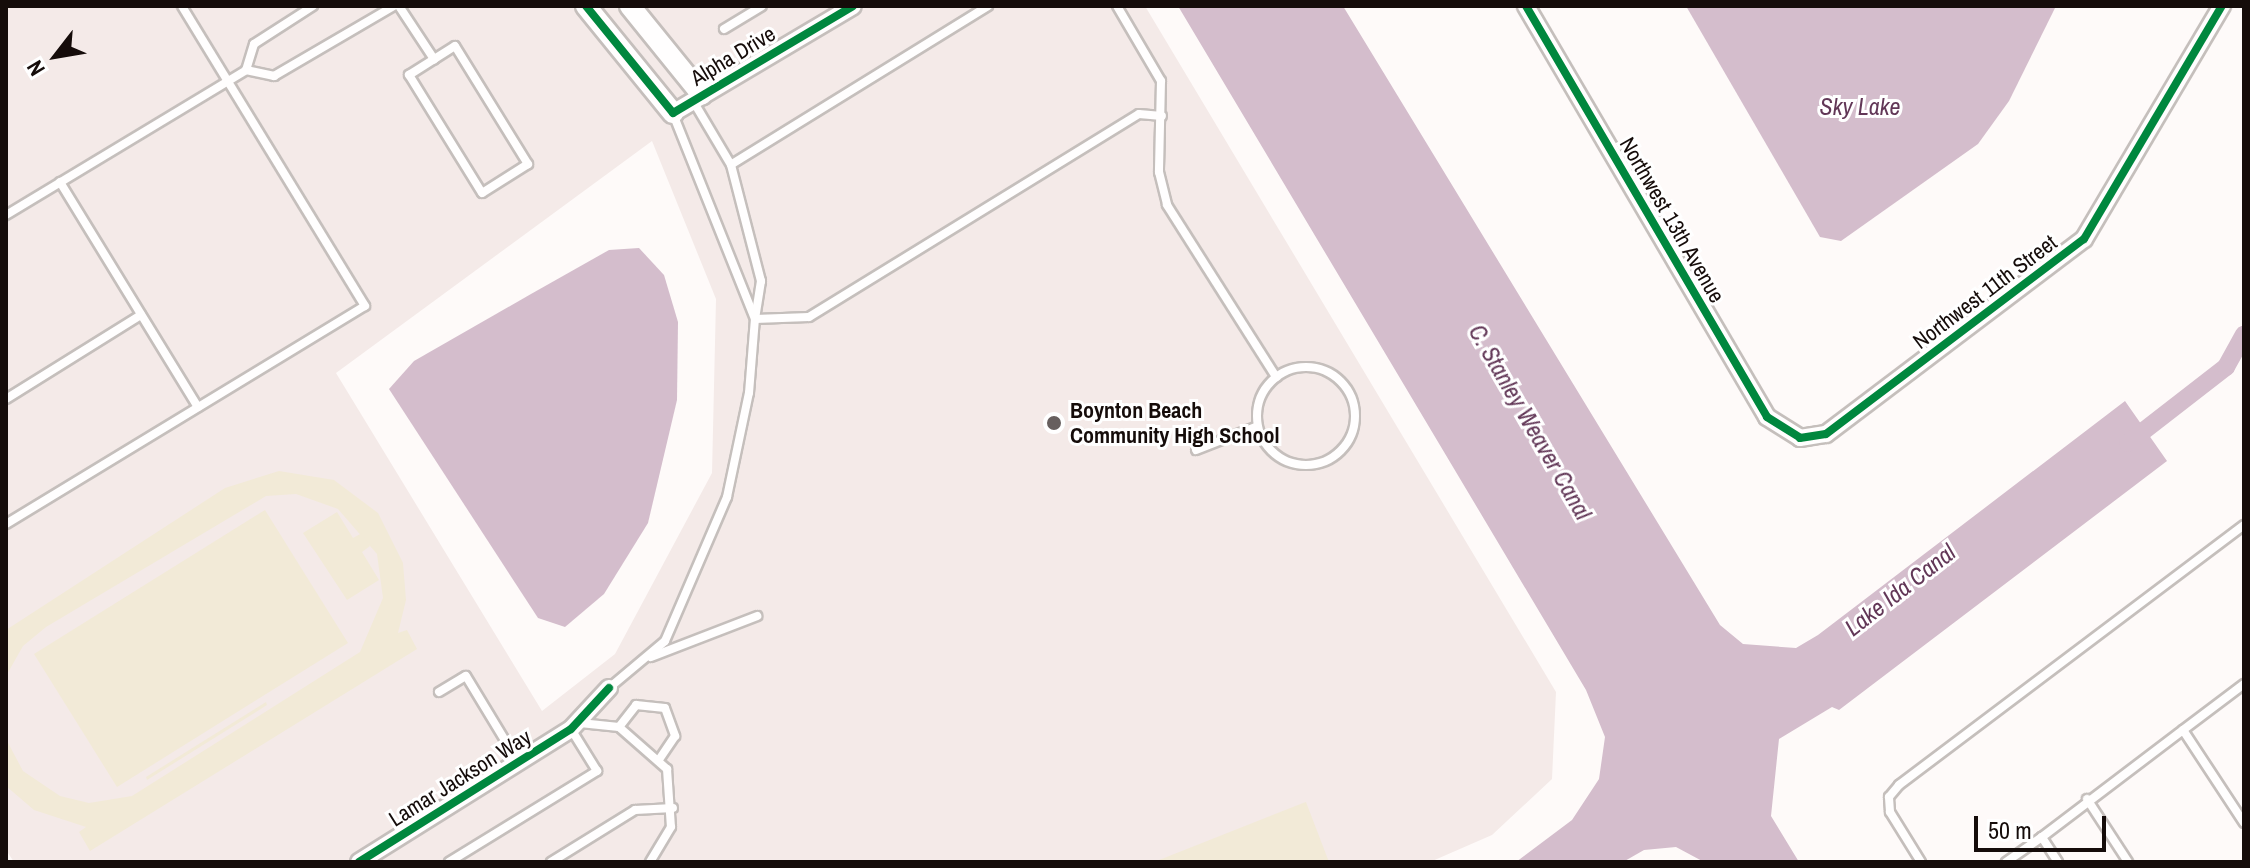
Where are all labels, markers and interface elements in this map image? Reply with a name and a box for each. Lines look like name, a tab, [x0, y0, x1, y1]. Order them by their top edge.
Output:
north arrow	[16, 16, 96, 96]
street label: Alpha Drive	[686, 20, 780, 92]
text: N	[19, 55, 52, 82]
water label: Sky Lake	[1820, 93, 1900, 121]
street label: Northwest 13th Avenue	[1614, 132, 1730, 308]
street label: Northwest 11th Street	[1908, 229, 2062, 355]
water label: C. Stanley Weaver Canal	[1462, 319, 1598, 525]
place label: Boynton Beach Community High School	[1070, 397, 1279, 448]
marker: Boynton Beach Community High School	[1045, 414, 1063, 432]
water label: Lake Ida Canal	[1839, 538, 1961, 642]
street label: Lamar Jackson Way	[384, 724, 536, 832]
scale bar	[1978, 800, 2110, 850]
text: 50 m	[1988, 814, 2032, 846]

